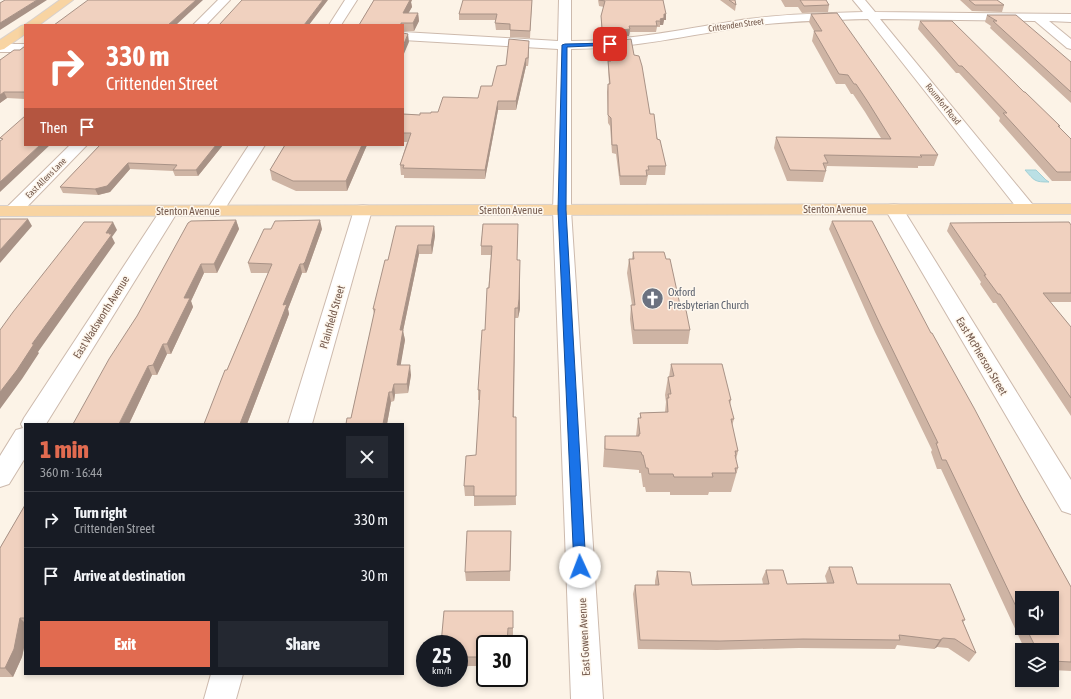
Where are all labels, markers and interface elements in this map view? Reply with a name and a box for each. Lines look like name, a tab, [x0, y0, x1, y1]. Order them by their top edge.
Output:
street label: Crittenden Street	[708, 16, 765, 34]
pin	[593, 27, 627, 61]
icon: arrive	[599, 33, 621, 55]
icon: right	[40, 40, 92, 92]
text: 330 m	[106, 40, 169, 72]
text: Crittenden Street	[106, 73, 218, 94]
street label: Roumfort Road	[923, 81, 963, 127]
icon: arrive	[76, 116, 98, 138]
text: Then	[40, 119, 68, 136]
street label: East Allens Lane	[24, 156, 68, 200]
street label: Stenton Avenue	[803, 203, 867, 215]
street label: Stenton Avenue	[479, 204, 543, 216]
street label: Stenton Avenue	[156, 205, 220, 217]
street label: East Wadsworth Avenue	[71, 273, 131, 361]
street label: Plainfield Street	[317, 284, 347, 350]
church icon: Oxford Presbyterian Church	[639, 285, 665, 311]
place label: Oxford Presbyterian Church	[668, 286, 749, 311]
street label: East McPherson Street	[954, 315, 1010, 397]
text: 1 min	[40, 436, 89, 463]
button: close	[346, 436, 388, 478]
text: 360 m · 16:44	[40, 465, 103, 480]
text: Turn right	[74, 504, 127, 521]
icon: right	[40, 509, 62, 531]
text: 330 m	[354, 511, 388, 528]
text: Crittenden Street	[74, 521, 155, 536]
position arrow	[559, 546, 601, 588]
icon: arrive	[40, 565, 62, 587]
text: Arrive at destination	[74, 567, 185, 584]
text: 30 m	[361, 567, 388, 584]
map controls	[1015, 591, 1059, 687]
button: sound	[1015, 591, 1059, 635]
street label: East Gowen Avenue	[576, 598, 592, 676]
button: Exit	[40, 621, 210, 667]
button: Share	[218, 621, 388, 667]
speed limit sign: 30	[476, 635, 528, 687]
button: layers	[1015, 643, 1059, 687]
text: 25	[433, 644, 451, 667]
text: km/h	[432, 665, 452, 676]

